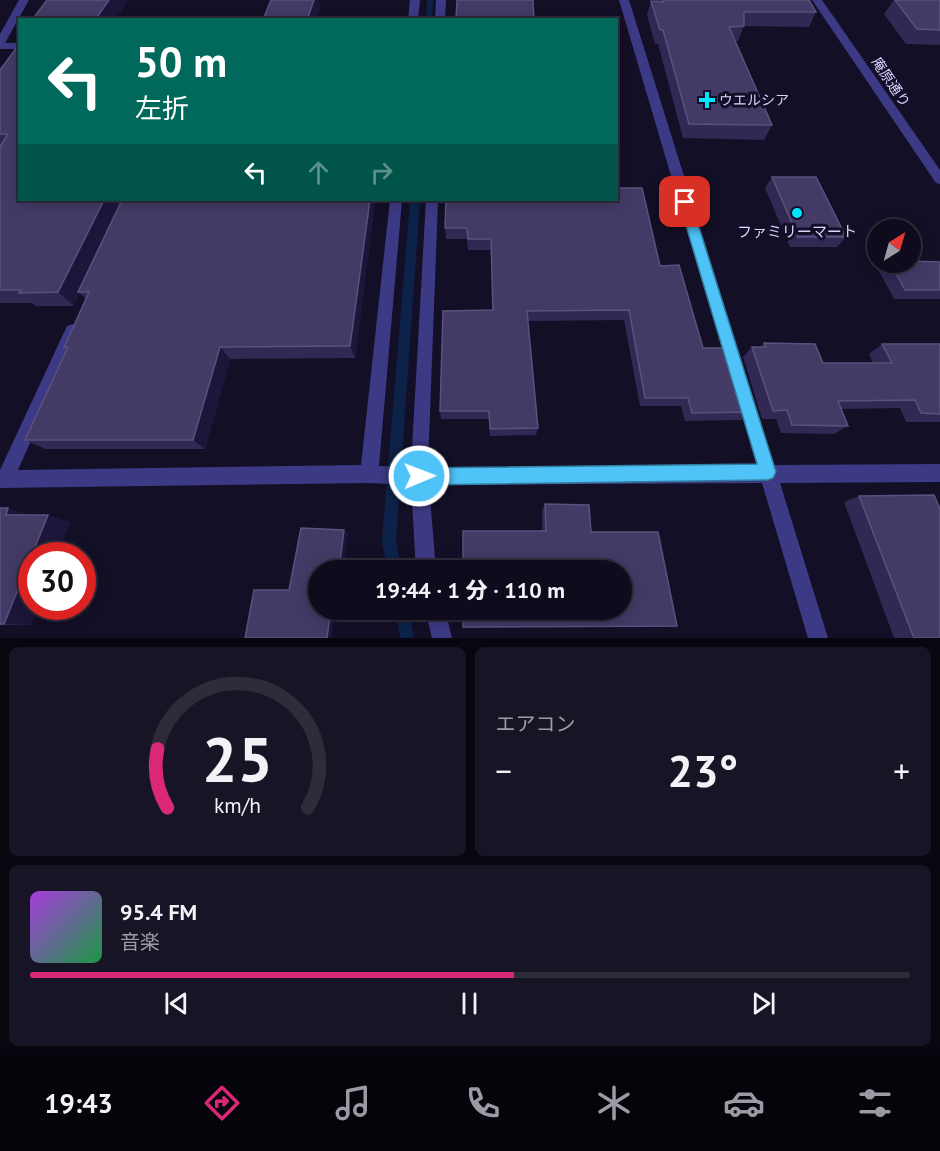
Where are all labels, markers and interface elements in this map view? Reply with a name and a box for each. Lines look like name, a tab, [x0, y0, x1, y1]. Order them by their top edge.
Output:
text: 50 m	[135, 34, 227, 89]
icon: left	[36, 42, 114, 120]
street label: 庵原通り	[868, 54, 914, 110]
text: 左折	[135, 91, 189, 125]
place label: ウエルシア	[719, 91, 789, 109]
marker: ウエルシア	[700, 93, 714, 107]
icon: left	[239, 156, 272, 189]
icon: ahead	[302, 156, 335, 189]
icon: right	[365, 156, 398, 189]
pin	[659, 176, 710, 227]
icon: arrive	[668, 185, 701, 218]
marker: ファミリーマート	[790, 206, 804, 220]
north arrow	[867, 219, 921, 273]
map controls	[867, 219, 921, 273]
place label: ファミリーマート	[737, 222, 857, 241]
position arrow	[387, 444, 451, 508]
speed limit sign: 30	[18, 542, 96, 620]
text: 19:44 · 1 分 · 110 m	[375, 576, 565, 604]
text: エアコン	[496, 711, 576, 737]
text: 25	[202, 718, 273, 799]
text: 23°	[667, 741, 738, 799]
text: −	[496, 749, 512, 792]
text: +	[893, 749, 910, 792]
text: km/h	[214, 792, 261, 820]
text: 95.4 FM	[120, 898, 197, 926]
text: 音楽	[120, 929, 160, 955]
icon: previous	[160, 987, 193, 1020]
icon: pause	[453, 987, 486, 1020]
icon: next	[747, 987, 780, 1020]
icon: directions	[201, 1082, 243, 1124]
icon: music	[332, 1082, 374, 1124]
icon: phone	[462, 1082, 504, 1124]
icon: climate	[593, 1082, 635, 1124]
icon: car	[723, 1082, 765, 1124]
icon: filters	[854, 1082, 896, 1124]
text: 19:43	[44, 1086, 113, 1120]

